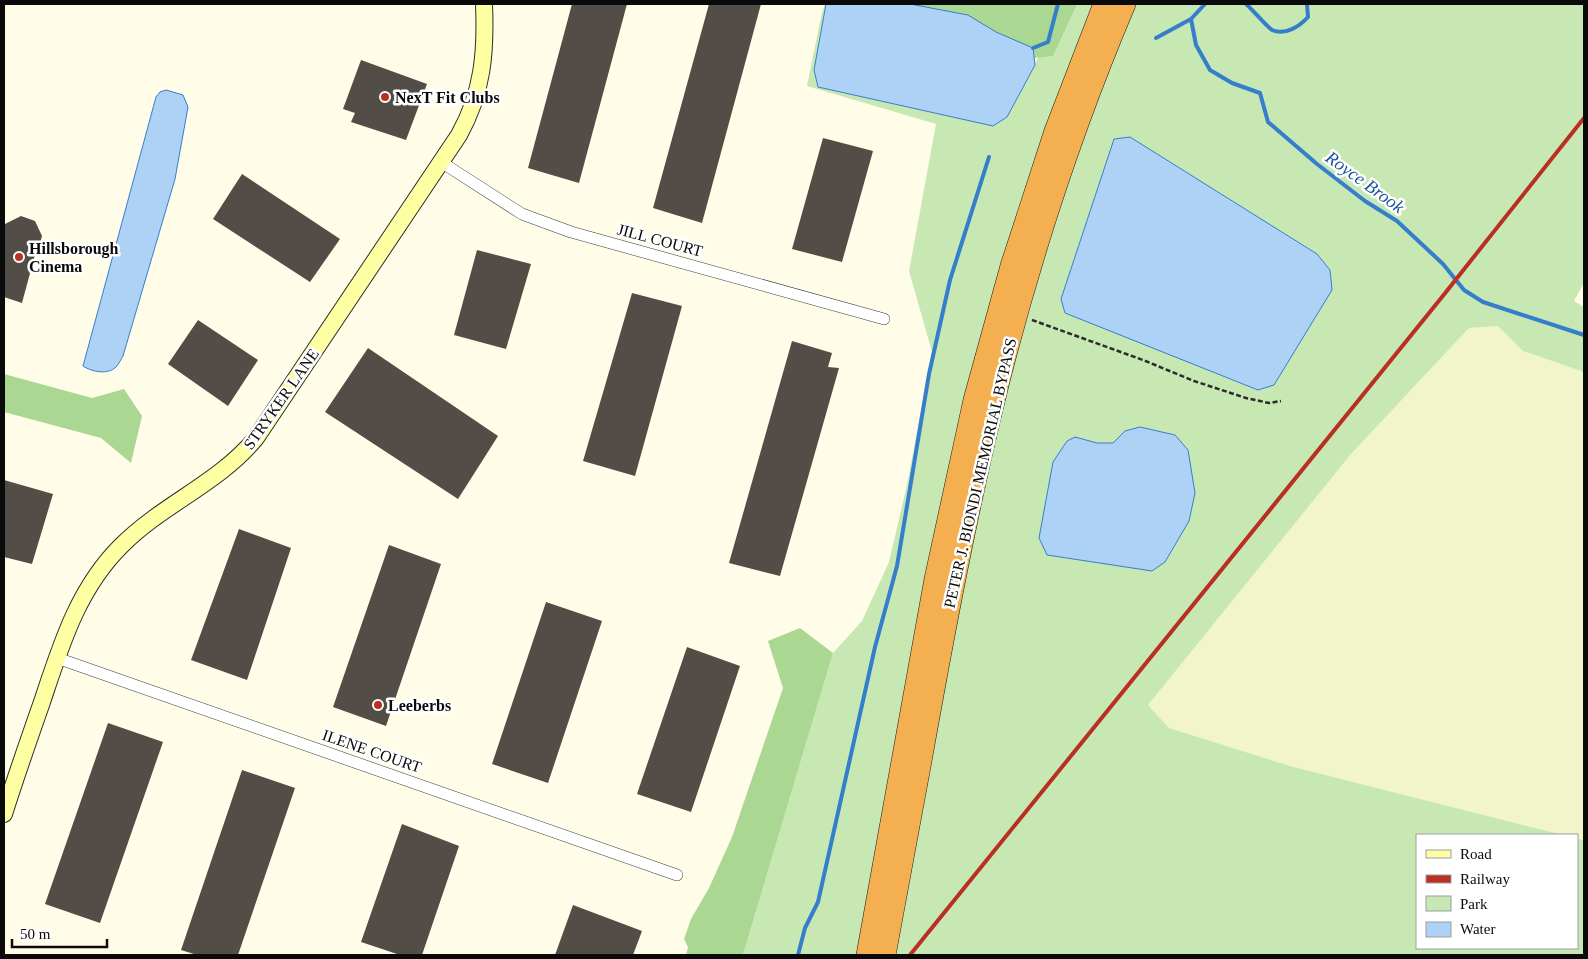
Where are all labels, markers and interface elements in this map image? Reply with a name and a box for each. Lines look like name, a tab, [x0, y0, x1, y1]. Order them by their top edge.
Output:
place label: NexT Fit Clubs	[395, 89, 500, 106]
marker: NexT Fit Clubs	[379, 91, 391, 103]
water label: Royce Brook	[1321, 146, 1409, 218]
street label: JILL COURT	[615, 220, 705, 260]
place label: Hillsborough Cinema	[29, 240, 119, 275]
marker: Hillsborough Cinema	[13, 251, 25, 263]
street label: PETER J. BIONDI MEMORIAL BYPASS	[941, 336, 1019, 610]
street label: STRYKER LANE	[240, 346, 322, 452]
place label: Leeberbs	[388, 697, 451, 714]
marker: Leeberbs	[372, 699, 384, 711]
street label: ILENE COURT	[320, 726, 424, 776]
legend	[1416, 834, 1578, 949]
text: Road	[1460, 846, 1492, 862]
text: Railway	[1460, 871, 1510, 887]
text: Park	[1460, 896, 1488, 912]
scale bar	[12, 916, 108, 948]
text: Water	[1460, 921, 1495, 937]
text: 50 m	[20, 926, 51, 942]

